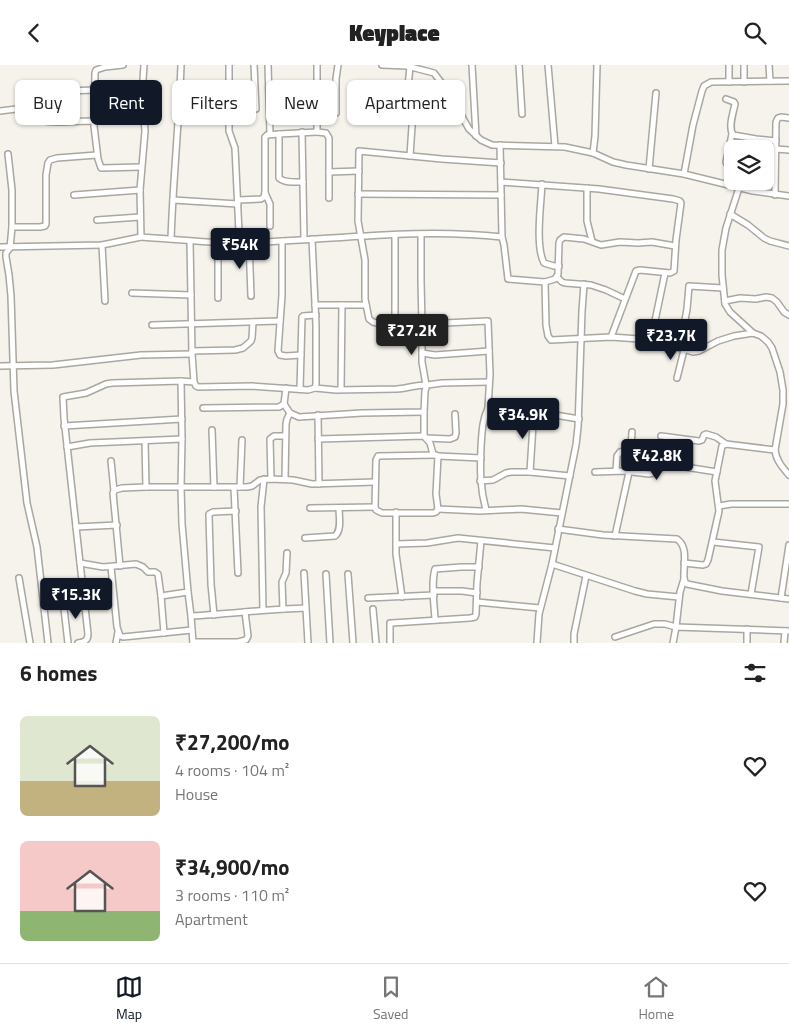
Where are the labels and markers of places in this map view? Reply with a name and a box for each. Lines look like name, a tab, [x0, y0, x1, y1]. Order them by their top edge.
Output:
pin: ₹54K	[210, 227, 270, 270]
pin: ₹27.2K	[371, 313, 453, 356]
pin: ₹23.7K	[630, 319, 712, 361]
pin: ₹34.9K	[482, 397, 564, 440]
pin: ₹42.8K	[616, 439, 698, 481]
pin: ₹15.3K	[35, 577, 117, 620]

